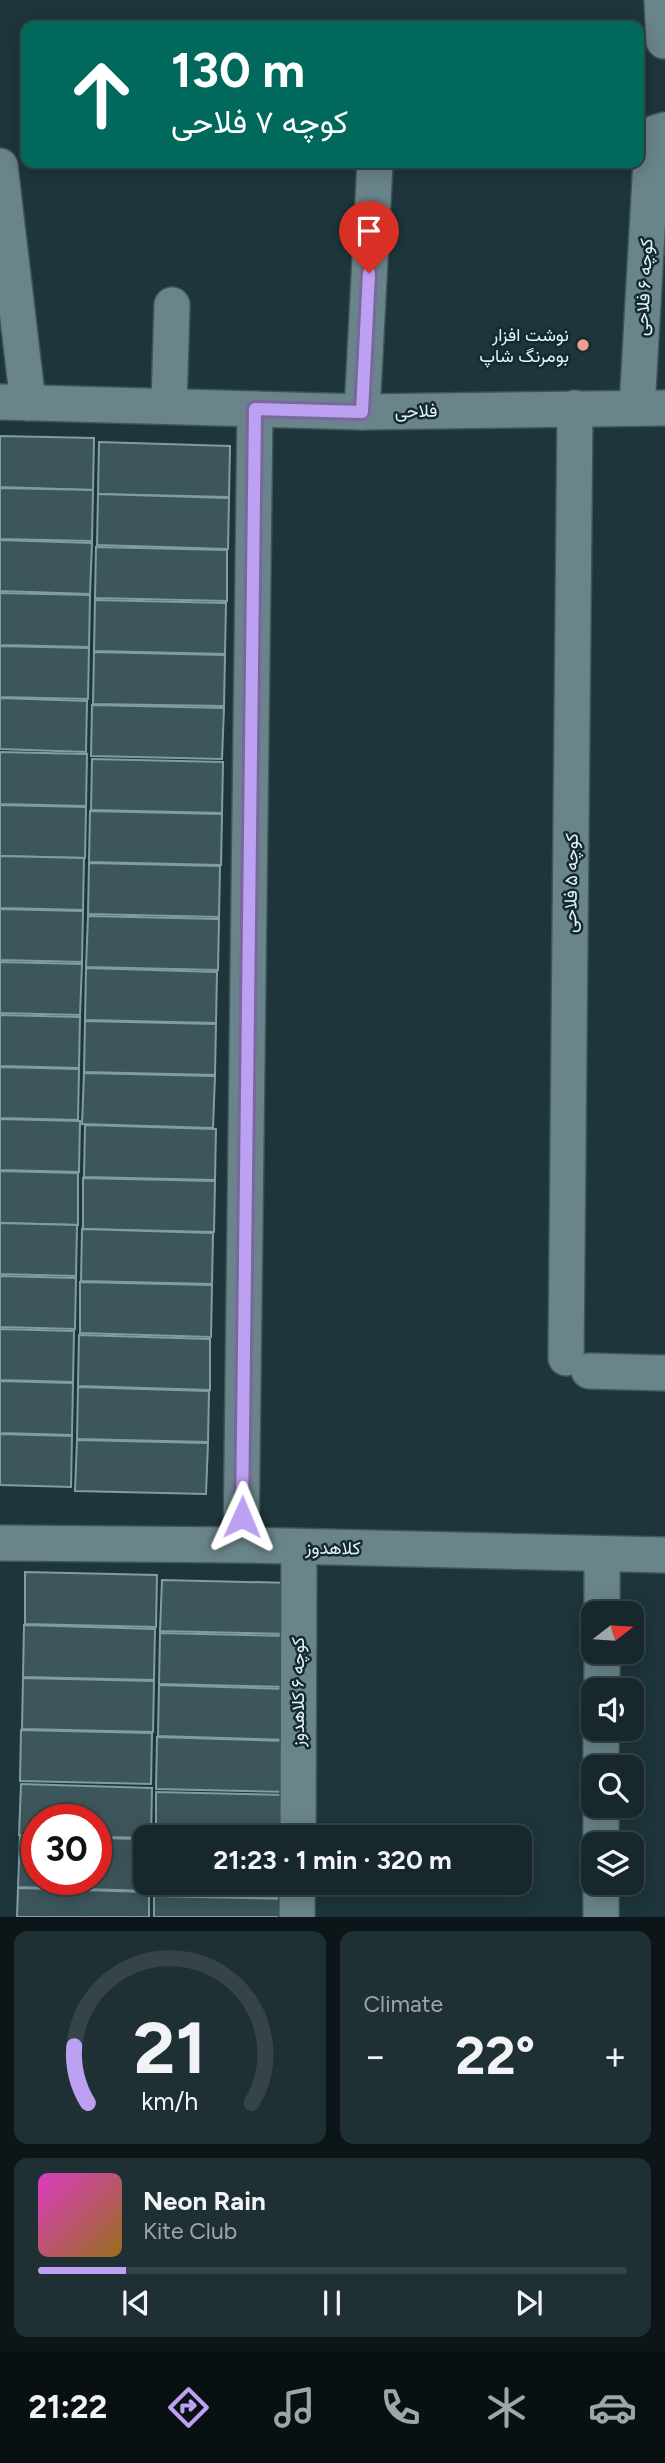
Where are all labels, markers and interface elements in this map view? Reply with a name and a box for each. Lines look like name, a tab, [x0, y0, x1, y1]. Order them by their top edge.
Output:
text: 130 m	[171, 40, 305, 99]
icon: ahead	[56, 49, 147, 140]
text: کوچه ۷ فلاحی	[171, 103, 348, 141]
pin	[339, 201, 399, 273]
icon: arrive	[350, 212, 388, 250]
street label: کوچه ۶ فلاحی	[630, 238, 659, 336]
place label: نوشت افزار بومرنگ شاپ	[479, 324, 569, 368]
marker: نوشت افزار بومرنگ شاپ	[575, 337, 591, 353]
street label: فلاحی	[394, 400, 438, 422]
street label: کوچه ۵ فلاحی	[559, 833, 584, 933]
position arrow	[205, 1480, 279, 1554]
street label: کلاهدوز	[304, 1537, 361, 1559]
north arrow	[581, 1601, 644, 1664]
map controls	[581, 1601, 644, 1895]
street label: کوچه ۶ کلاهدوز	[287, 1637, 310, 1748]
button: sound	[581, 1678, 644, 1741]
button: search	[581, 1755, 644, 1818]
speed limit sign: 30	[21, 1804, 112, 1895]
button: layers	[581, 1832, 644, 1895]
text: 21:23 · 1 min · 320 m	[213, 1844, 452, 1876]
text: Climate	[364, 1990, 443, 2018]
text: 21	[133, 2005, 206, 2092]
text: 22°	[455, 2025, 535, 2087]
text: −	[364, 2033, 387, 2079]
text: +	[603, 2033, 627, 2079]
text: km/h	[141, 2086, 198, 2116]
text: Neon Rain	[143, 2185, 266, 2217]
text: Kite Club	[143, 2217, 237, 2245]
icon: previous	[117, 2284, 155, 2322]
icon: pause	[313, 2284, 351, 2322]
icon: next	[510, 2284, 548, 2322]
icon: directions	[164, 2383, 213, 2432]
icon: music	[270, 2383, 319, 2432]
icon: phone	[376, 2383, 425, 2432]
icon: climate	[482, 2383, 531, 2432]
icon: car	[588, 2383, 637, 2432]
text: 21:22	[28, 2388, 107, 2426]

